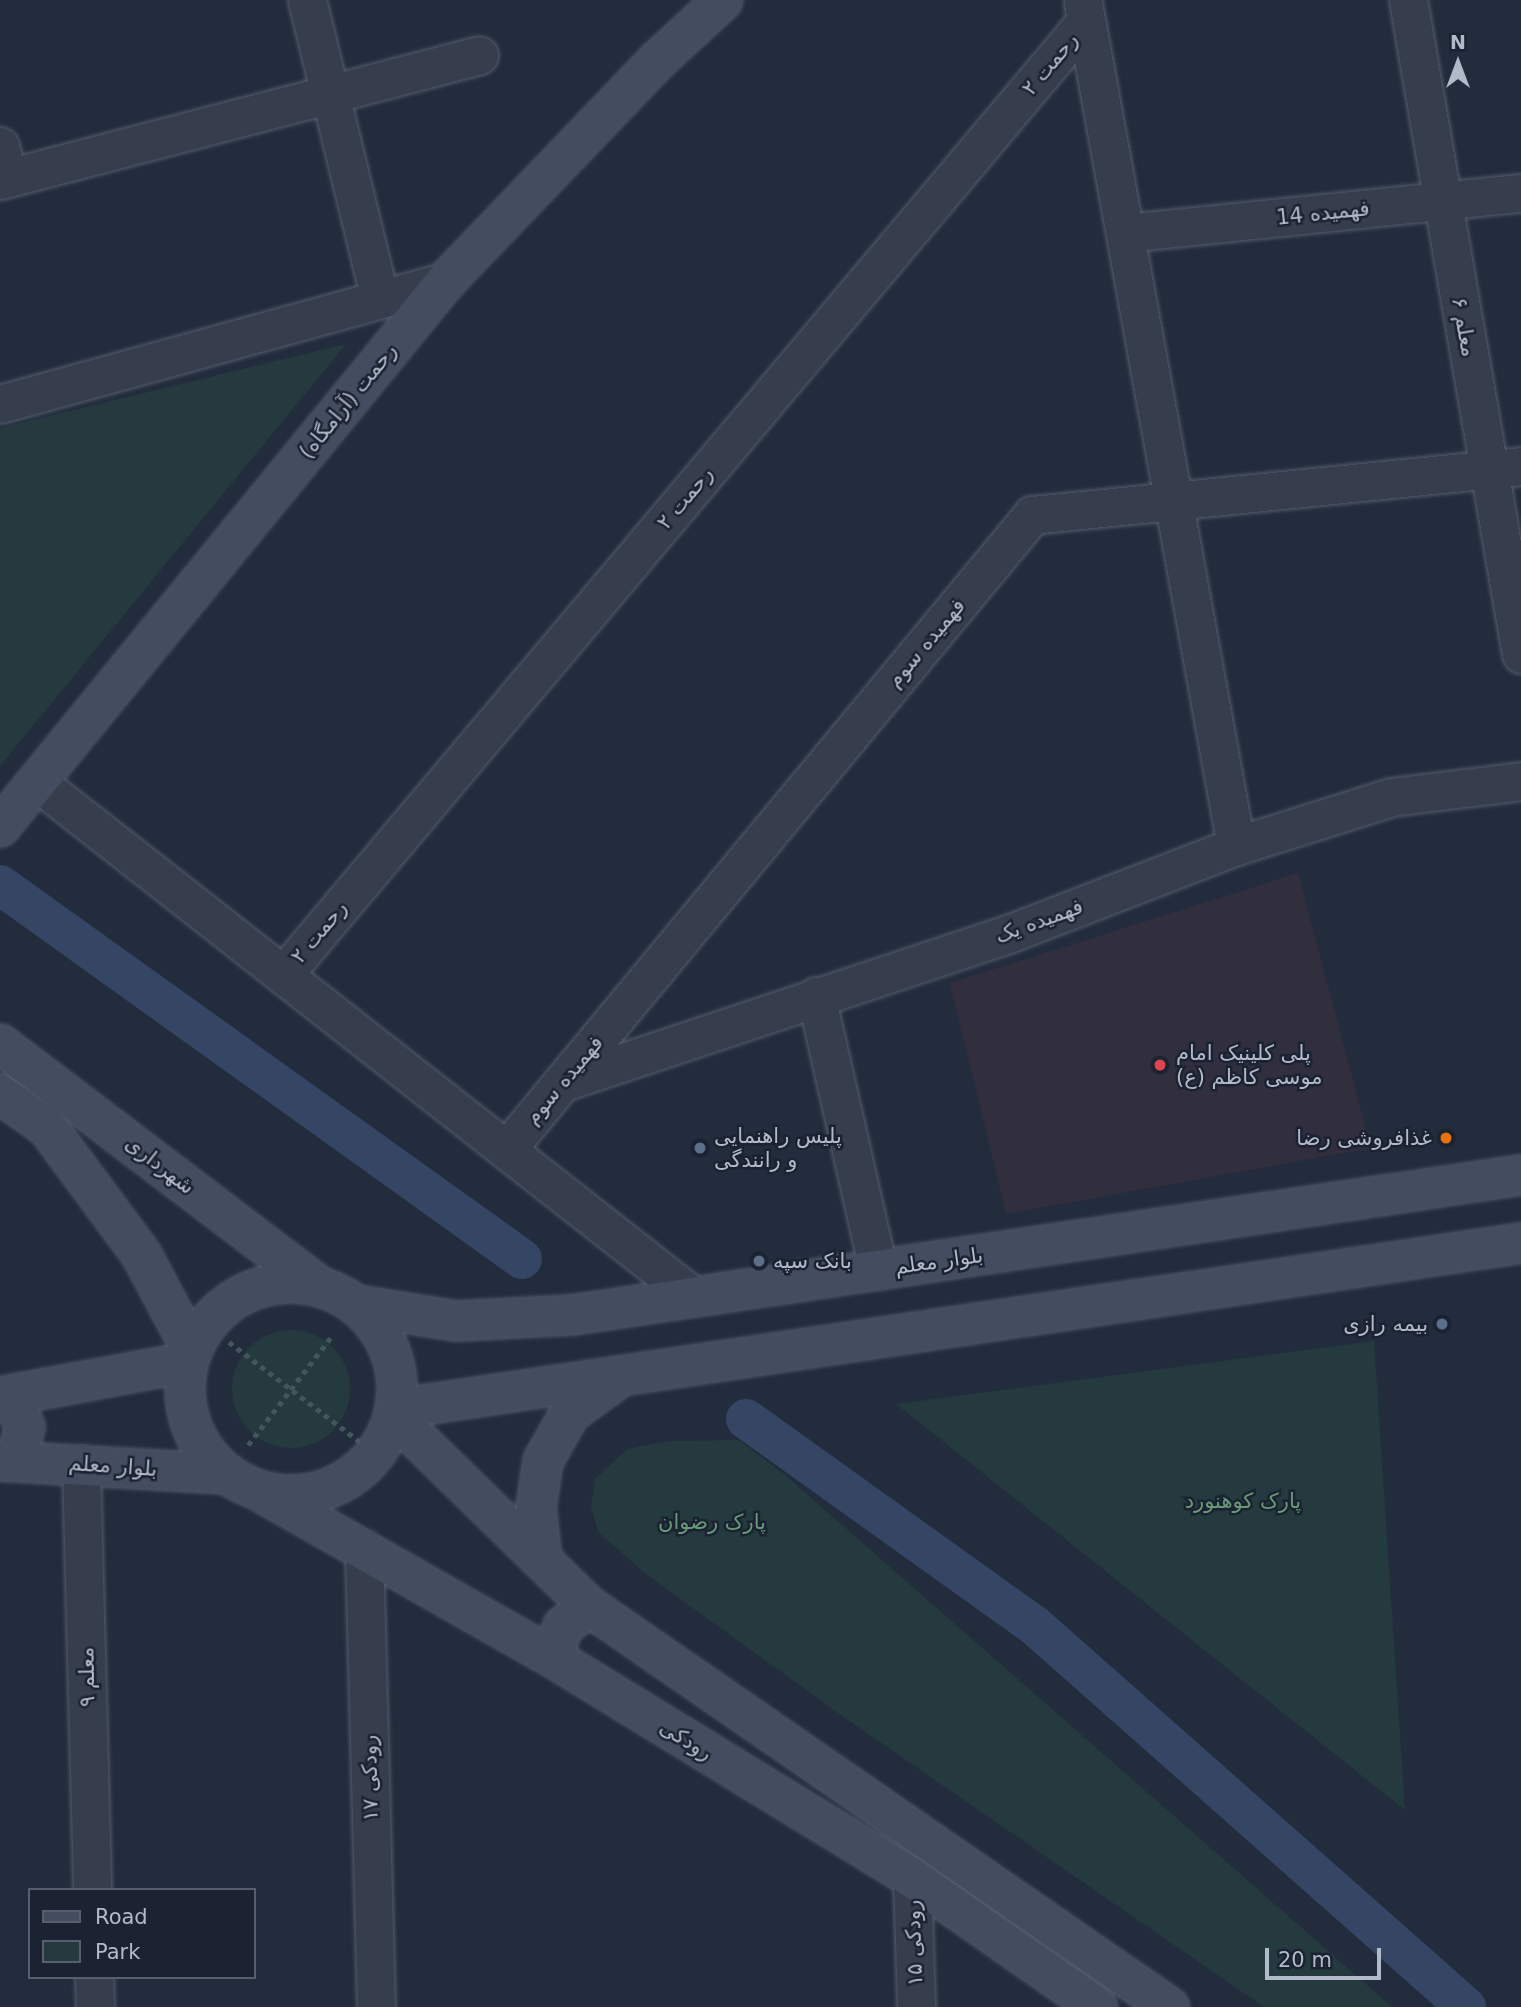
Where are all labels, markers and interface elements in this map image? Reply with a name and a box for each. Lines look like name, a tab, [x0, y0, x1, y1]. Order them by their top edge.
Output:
street label: رحمت ۲	[1017, 28, 1083, 100]
north arrow	[1423, 28, 1493, 98]
text: N	[1450, 31, 1466, 53]
street label: فهمیده 14	[1275, 196, 1371, 230]
street label: معلم ۶	[1446, 295, 1482, 359]
street label: رحمت (آرامگاه)	[294, 338, 402, 464]
street label: رحمت ۲	[652, 462, 718, 534]
street label: فهمیده سوم	[882, 593, 970, 693]
street label: فهمیده یک	[992, 894, 1086, 948]
street label: رحمت ۲	[286, 896, 352, 968]
street label: فهمیده سوم	[520, 1030, 608, 1130]
place label: پلی کلینیک امام موسی کاظم (ع)	[1176, 1040, 1323, 1090]
marker: پلی کلینیک امام موسی کاظم (ع)	[1150, 1055, 1170, 1075]
place label: پلیس راهنمایی و رانندگی	[714, 1123, 842, 1173]
place label: غذافروشی رضا	[1296, 1125, 1432, 1151]
street label: شهرداری	[120, 1130, 200, 1200]
marker: غذافروشی رضا	[1438, 1130, 1454, 1146]
marker: پلیس راهنمایی و رانندگی	[692, 1140, 708, 1156]
street label: بلوار معلم	[893, 1242, 985, 1280]
place label: بانک سپه	[773, 1248, 852, 1274]
marker: بانک سپه	[751, 1253, 767, 1269]
place label: بیمه رازی	[1343, 1311, 1428, 1337]
marker: بیمه رازی	[1434, 1316, 1450, 1332]
street label: بلوار معلم	[68, 1450, 158, 1482]
park label: پارک کوهنورد	[1185, 1488, 1301, 1514]
park label: پارک رضوان	[658, 1509, 766, 1535]
street label: معلم ۹	[74, 1647, 100, 1707]
street label: رودکی	[655, 1714, 717, 1766]
street label: رودکی ۱۷	[357, 1735, 383, 1821]
legend	[28, 1888, 256, 1979]
street label: رودکی ۱۵	[900, 1899, 928, 1987]
text: Road	[95, 1905, 148, 1929]
scale bar	[1269, 1934, 1384, 1978]
text: Park	[95, 1940, 140, 1964]
text: 20 m	[1278, 1948, 1332, 1972]

